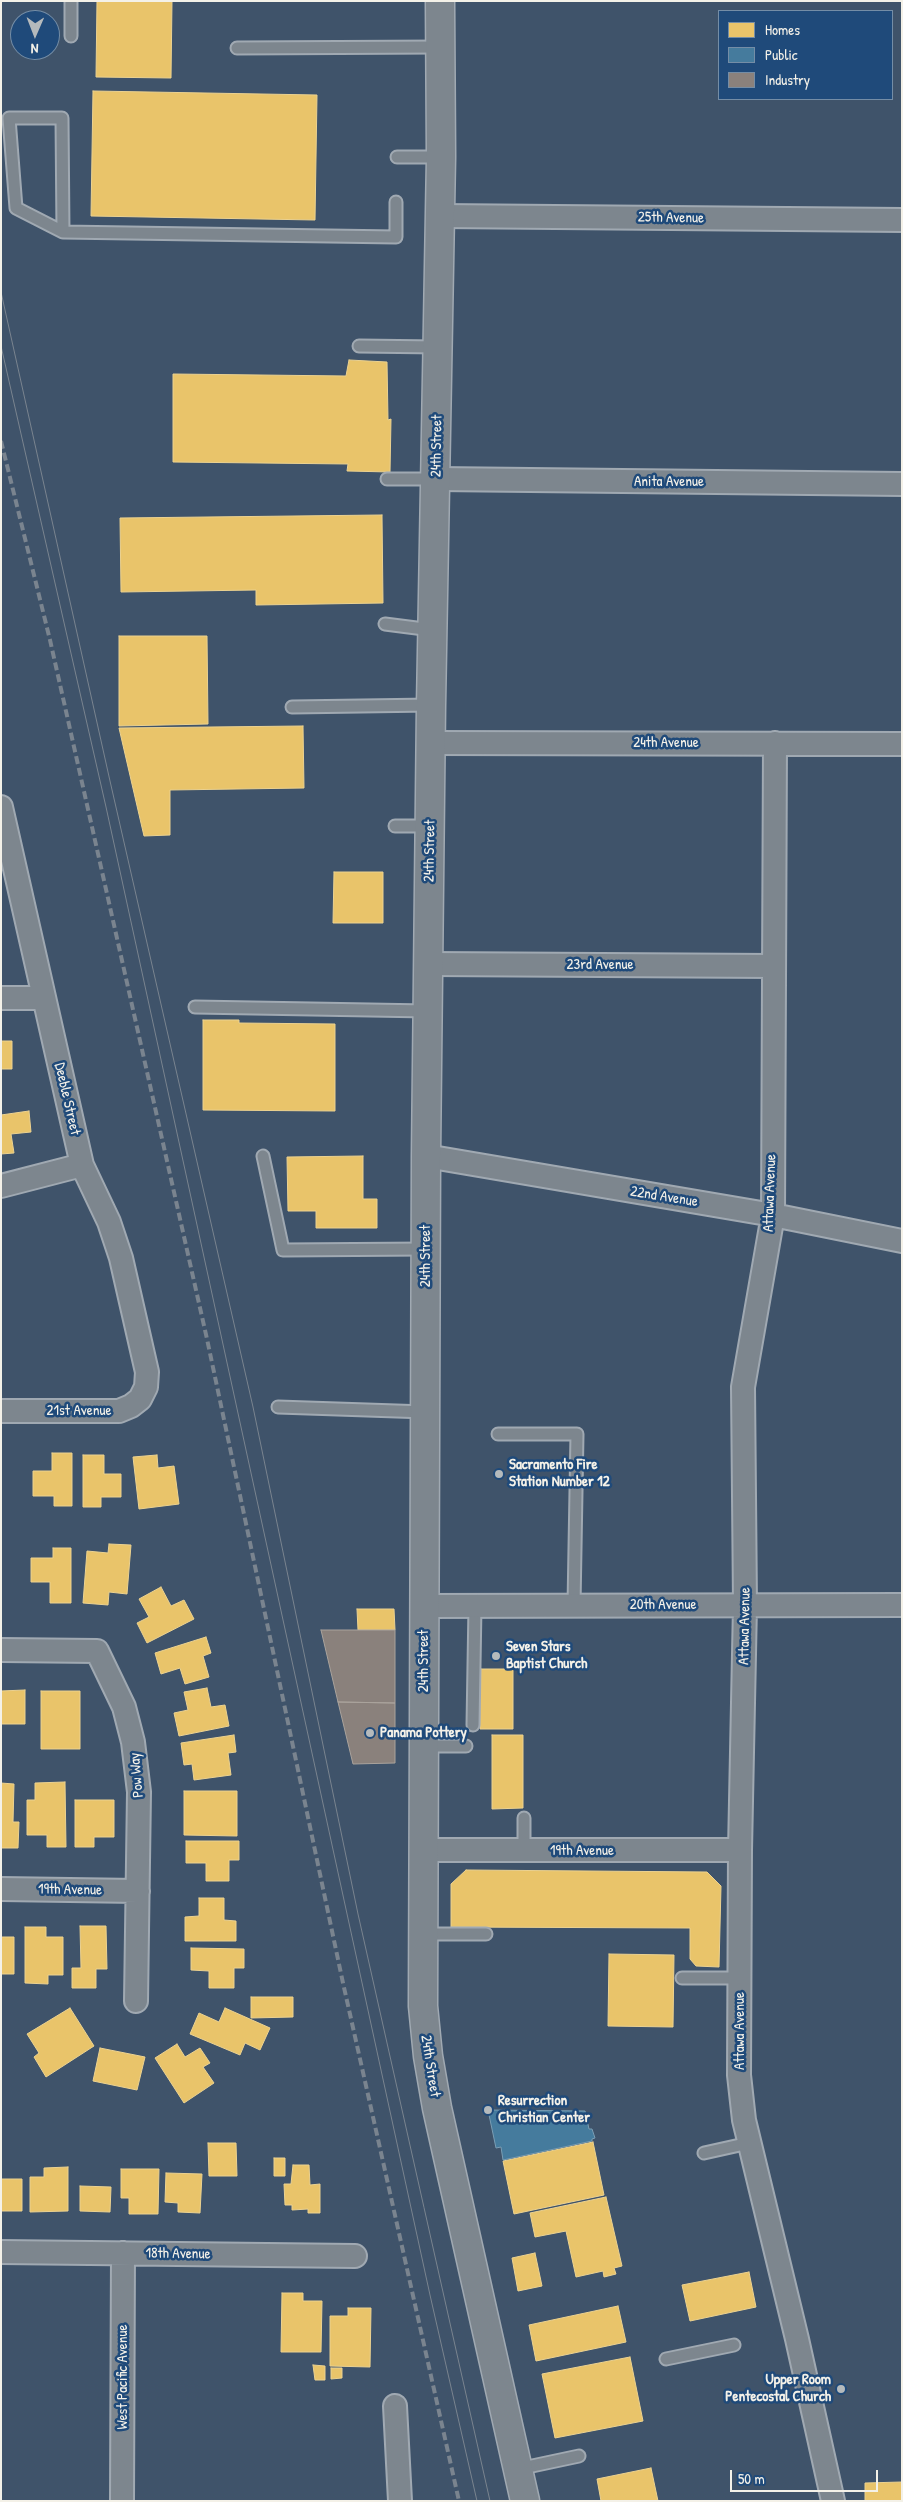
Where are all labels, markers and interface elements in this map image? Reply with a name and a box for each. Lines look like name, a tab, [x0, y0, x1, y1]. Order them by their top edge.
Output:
north arrow	[10, 10, 60, 60]
legend	[718, 10, 893, 100]
text: Homes	[765, 19, 800, 40]
text: N	[31, 40, 39, 59]
text: Public	[765, 44, 798, 65]
text: Industry	[765, 69, 810, 90]
street label: 25th Avenue	[638, 208, 704, 228]
street label: 24th Street	[427, 415, 447, 477]
street label: Anita Avenue	[634, 473, 704, 491]
street label: 24th Avenue	[633, 734, 699, 752]
street label: 24th Street	[420, 820, 440, 882]
street label: 23rd Avenue	[567, 956, 633, 974]
street label: Deeble Street	[50, 1061, 84, 1137]
street label: Attawa Avenue	[760, 1154, 780, 1232]
street label: 22nd Avenue	[629, 1183, 699, 1211]
street label: 24th Street	[417, 1225, 435, 1287]
street label: 21st Avenue	[47, 1402, 111, 1420]
place label: Sacramento Fire Station Number 12	[509, 1456, 610, 1491]
marker: Sacramento Fire Station Number 12	[493, 1468, 505, 1480]
street label: Attawa Avenue	[735, 1587, 755, 1665]
street label: 20th Avenue	[630, 1596, 696, 1614]
street label: 24th Street	[415, 1630, 433, 1692]
place label: Seven Stars Baptist Church	[506, 1638, 587, 1673]
marker: Seven Stars Baptist Church	[490, 1650, 502, 1662]
place label: Panama Pottery	[380, 1724, 467, 1742]
marker: Panama Pottery	[364, 1727, 376, 1739]
street label: Pow Way	[126, 1752, 148, 1798]
street label: 19th Avenue	[550, 1842, 614, 1860]
street label: 19th Avenue	[38, 1880, 102, 1900]
street label: Attawa Avenue	[731, 1992, 749, 2070]
street label: 24th Street	[416, 2034, 444, 2098]
place label: Resurrection Christian Center	[498, 2092, 590, 2127]
marker: Resurrection Christian Center	[482, 2104, 494, 2116]
street label: 18th Avenue	[145, 2244, 211, 2264]
street label: West Pacific Avenue	[114, 2324, 132, 2430]
place label: Upper Room Pentecostal Church	[725, 2371, 831, 2406]
marker: Upper Room Pentecostal Church	[835, 2383, 847, 2395]
scale bar	[733, 2460, 880, 2492]
text: 50 m	[738, 2468, 765, 2489]

